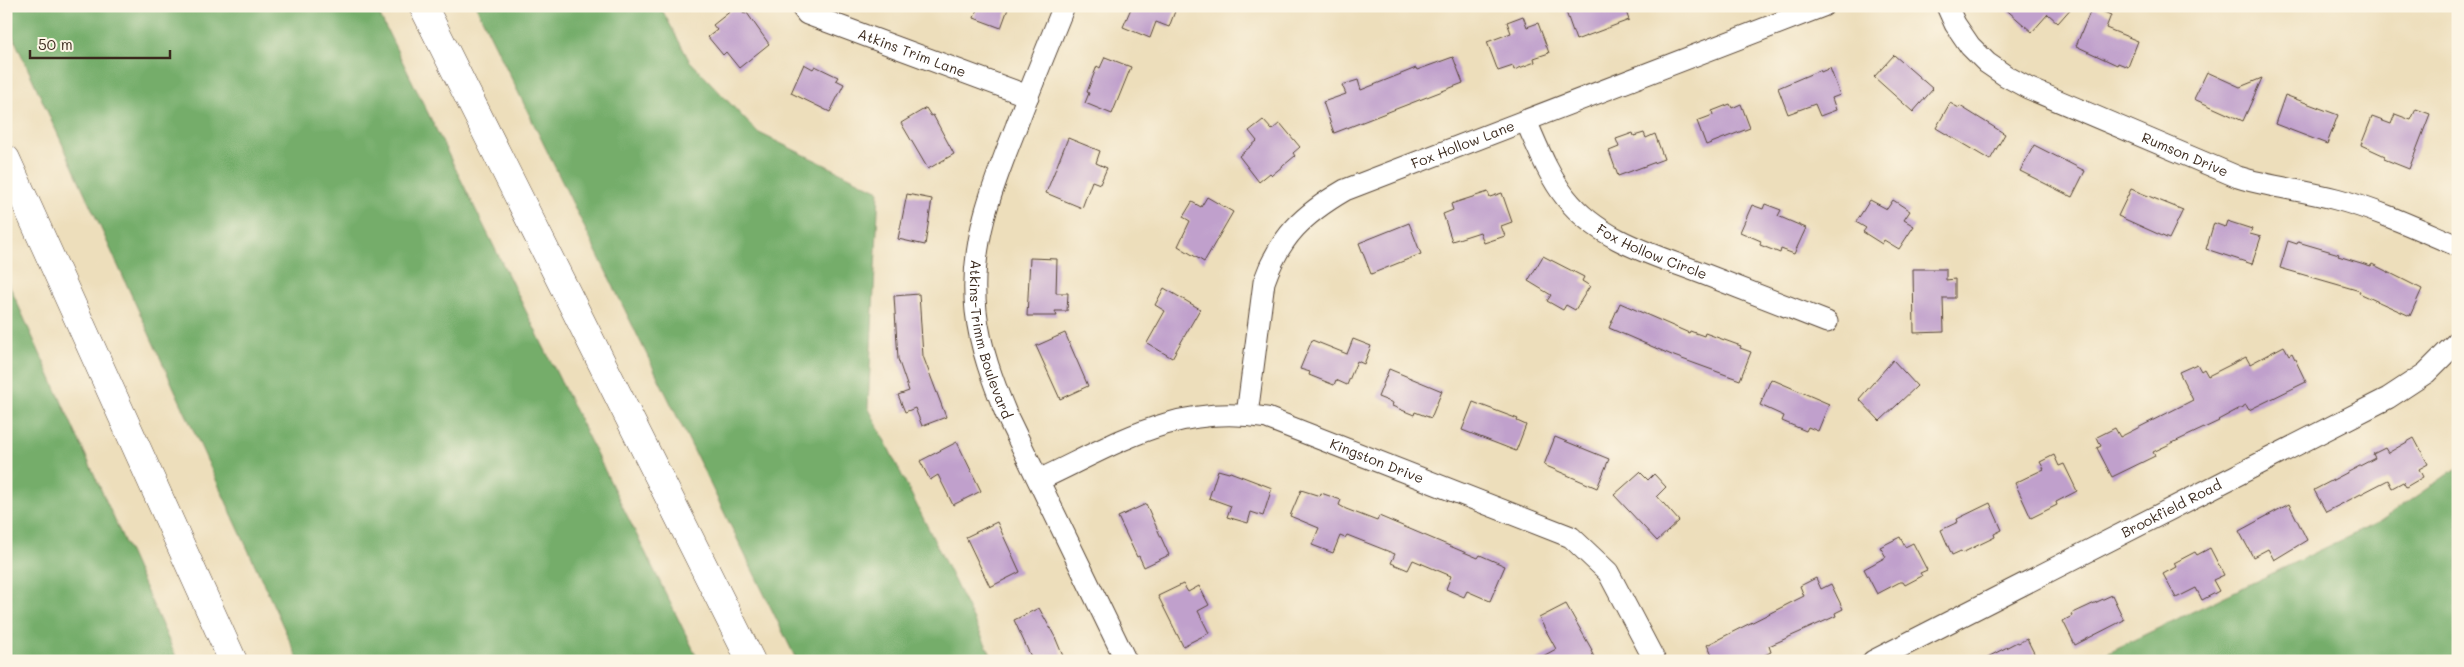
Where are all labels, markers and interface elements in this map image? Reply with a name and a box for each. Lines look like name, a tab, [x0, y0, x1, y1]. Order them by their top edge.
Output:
street label: Atkins Trim Lane	[855, 24, 969, 81]
scale bar	[30, 28, 170, 60]
text: 50 m	[38, 34, 73, 54]
street label: Fox Hollow Lane	[1408, 116, 1517, 173]
street label: Rumson Drive	[2139, 127, 2231, 181]
street label: Fox Hollow Circle	[1593, 219, 1710, 283]
street label: Atkins-Trimm Boulevard	[966, 259, 1017, 421]
street label: Kingston Drive	[1327, 434, 1427, 487]
street label: Brookfield Road	[2118, 475, 2225, 542]

